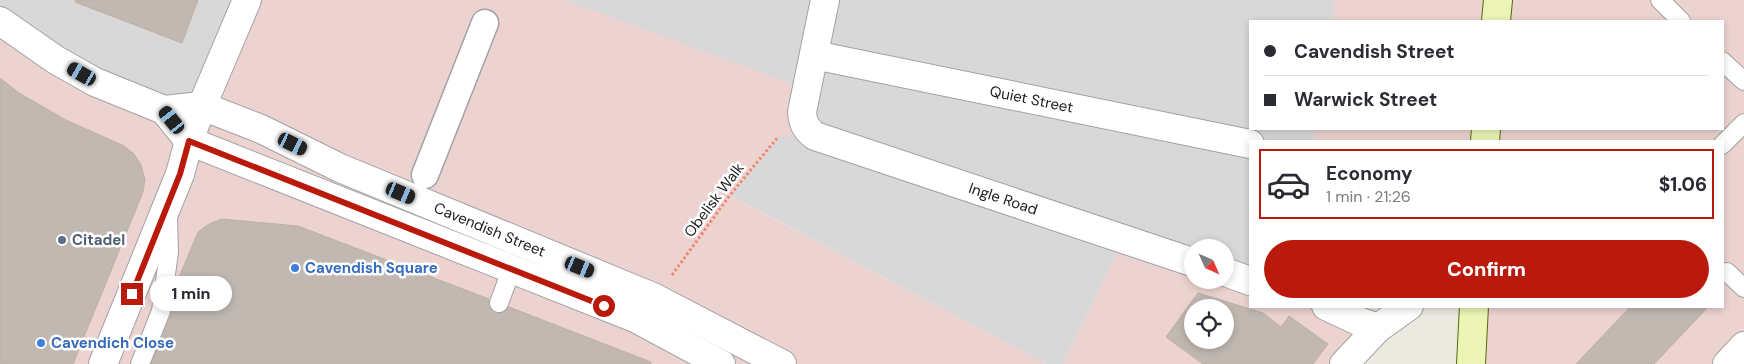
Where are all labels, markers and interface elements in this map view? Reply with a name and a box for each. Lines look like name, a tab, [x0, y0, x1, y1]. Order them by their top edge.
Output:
text: Cavendish Street	[1294, 39, 1455, 64]
car	[65, 60, 98, 88]
street label: Quiet Street	[988, 81, 1075, 118]
text: Warwick Street	[1294, 87, 1437, 112]
car	[156, 104, 187, 136]
car	[276, 131, 309, 157]
street label: Obelisk Walk	[679, 158, 749, 241]
text: Economy	[1326, 161, 1413, 186]
icon: car	[1266, 162, 1311, 207]
text: $1.06	[1659, 172, 1707, 197]
street label: Ingle Road	[966, 178, 1040, 220]
car	[384, 180, 417, 206]
text: 1 min · 21:26	[1326, 186, 1411, 207]
street label: Cavendish Street	[431, 198, 549, 262]
place label: Citadel	[72, 230, 125, 250]
marker: Citadel	[56, 234, 68, 246]
north arrow	[1184, 239, 1234, 289]
map controls	[1184, 239, 1234, 349]
button: Confirm	[1264, 240, 1709, 298]
car	[563, 254, 596, 280]
place label: Cavendish Square	[305, 258, 438, 278]
marker: Cavendish Square	[289, 262, 301, 274]
callout: 1 min	[150, 276, 232, 312]
route end	[121, 283, 143, 305]
text: 1 min	[171, 283, 211, 304]
route start	[593, 295, 615, 317]
button: locate	[1184, 299, 1234, 349]
place label: Cavendich Close	[51, 333, 174, 353]
marker: Cavendich Close	[35, 337, 47, 349]

